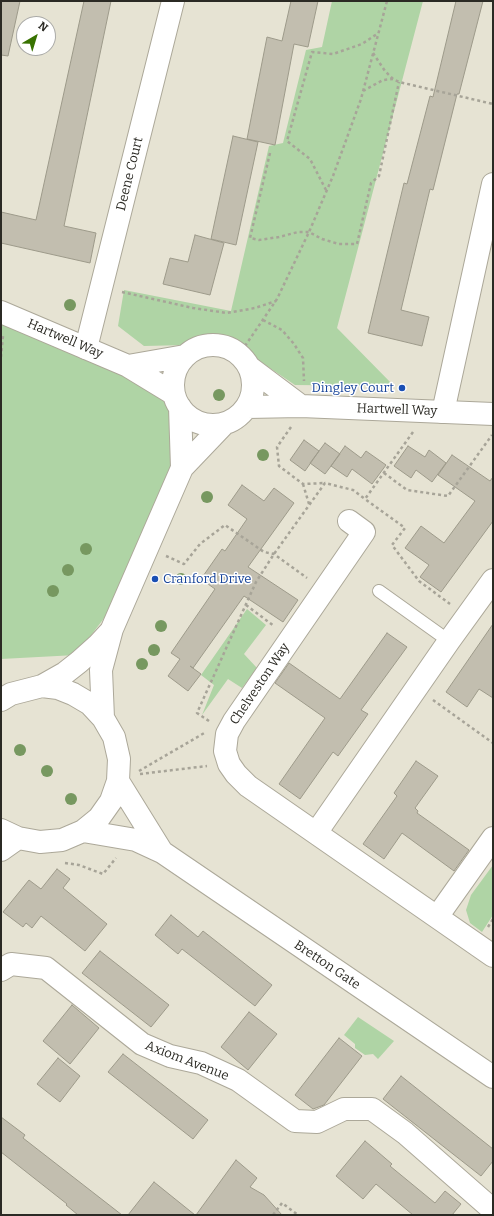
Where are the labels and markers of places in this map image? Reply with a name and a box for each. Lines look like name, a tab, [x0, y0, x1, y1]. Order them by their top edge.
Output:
place label: Dingley Court	[312, 380, 394, 396]
marker: Dingley Court	[397, 383, 407, 393]
place label: Cranford Drive	[163, 571, 251, 587]
marker: Cranford Drive	[150, 574, 160, 584]

